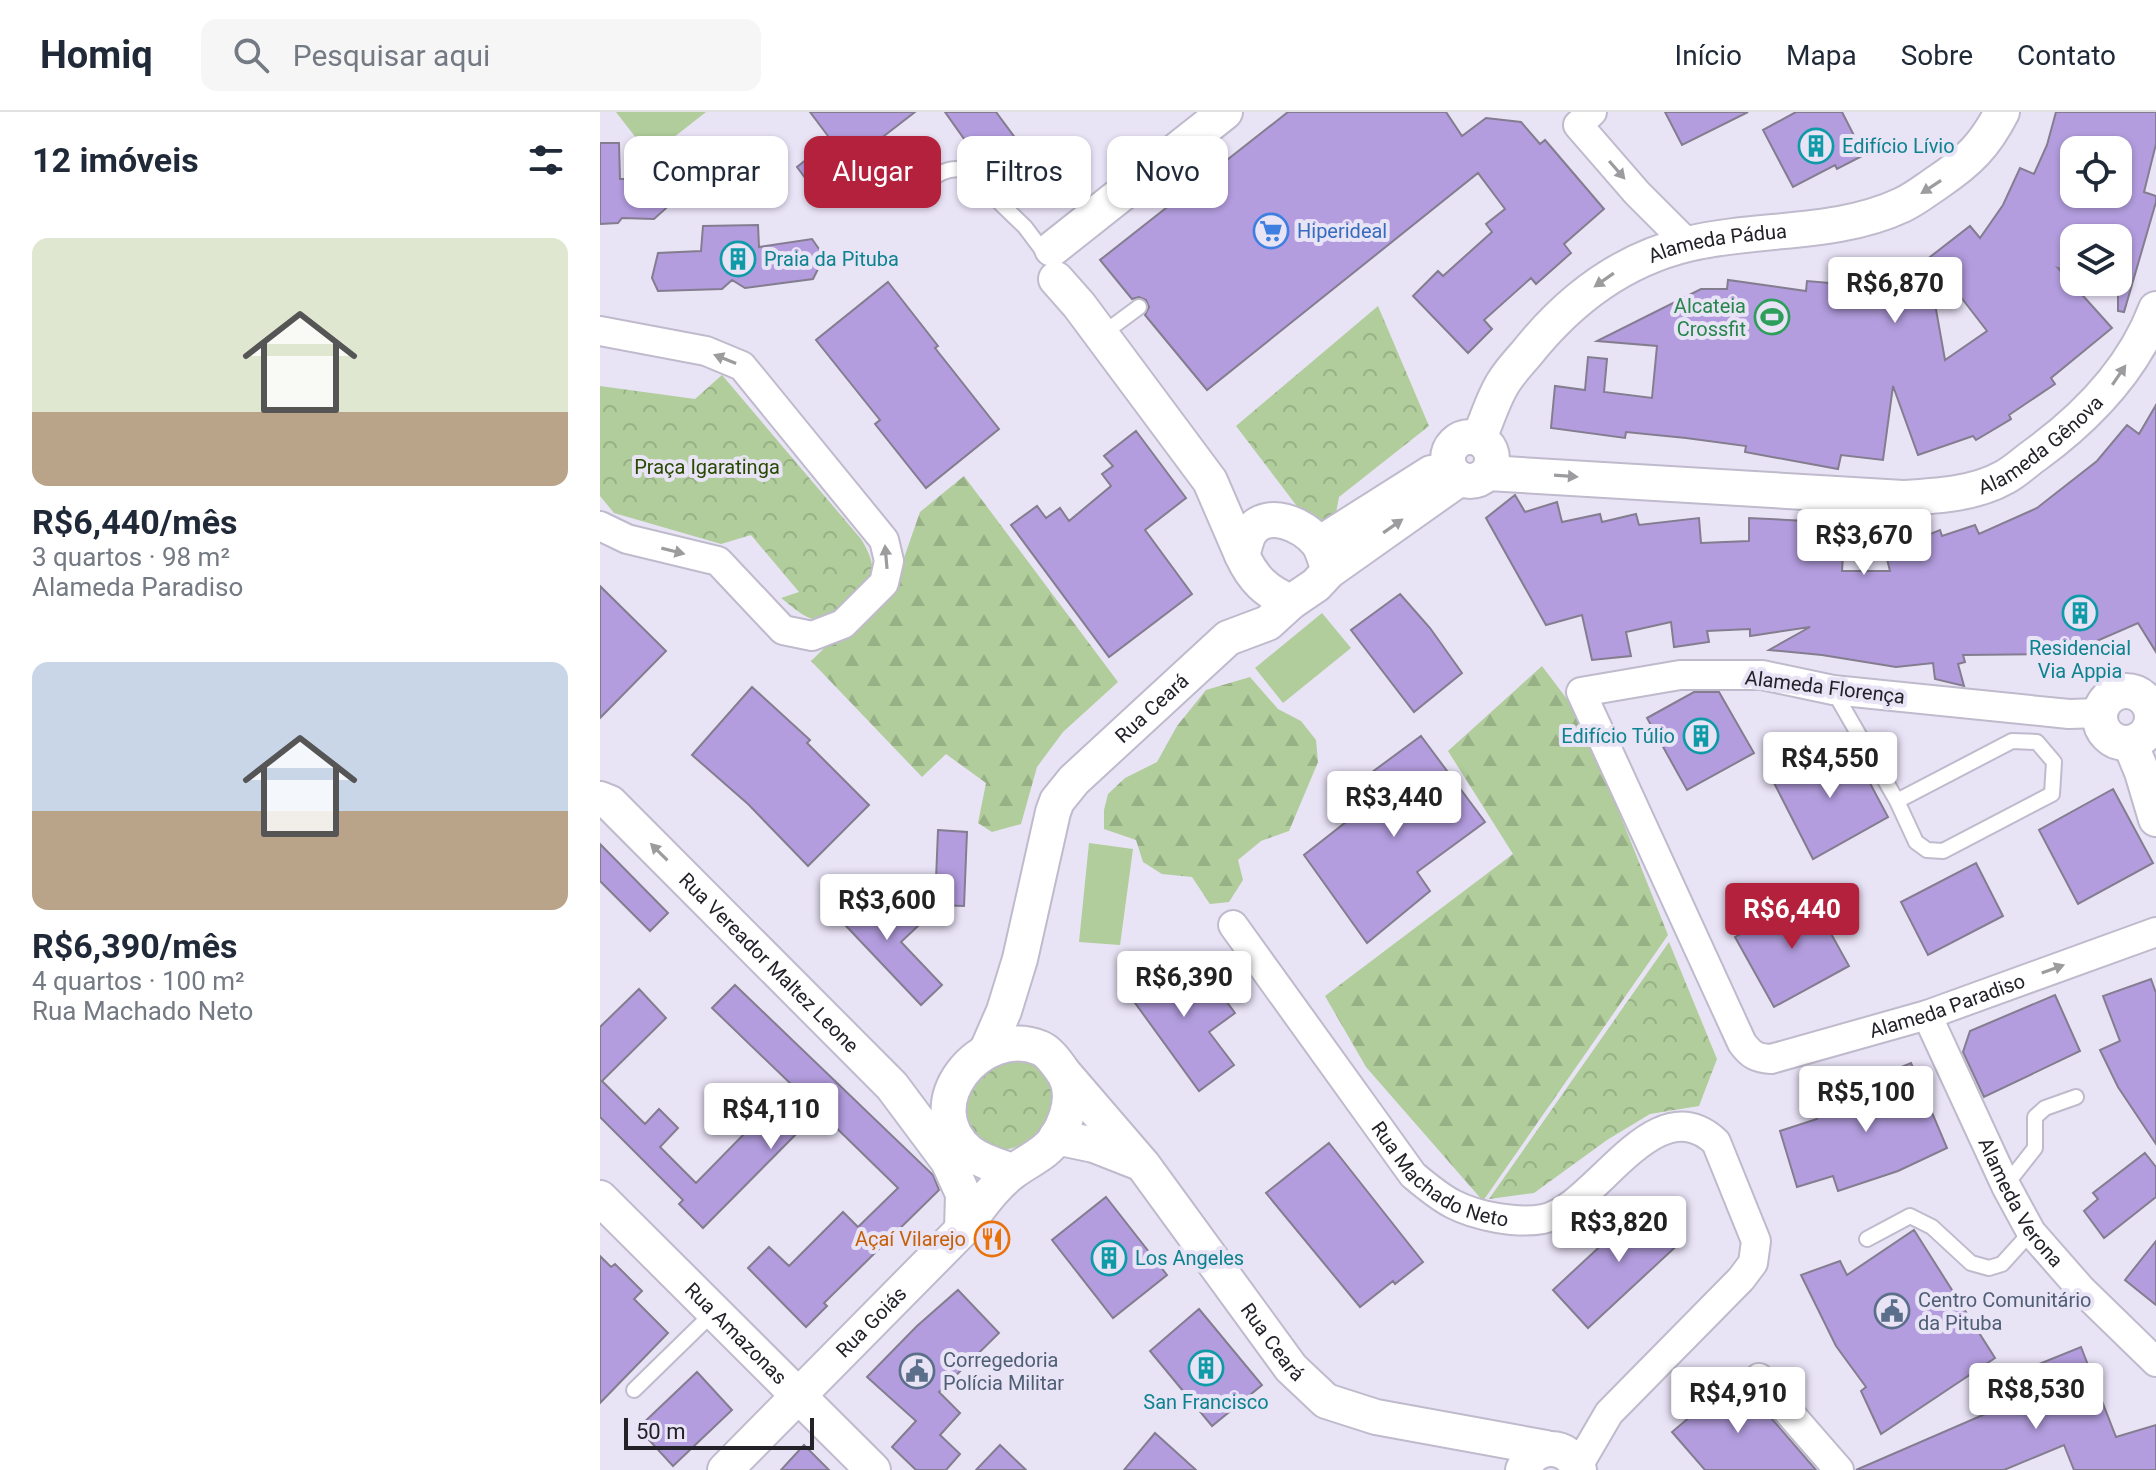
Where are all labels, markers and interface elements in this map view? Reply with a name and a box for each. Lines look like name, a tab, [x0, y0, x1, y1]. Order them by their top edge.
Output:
search box	[201, 19, 761, 91]
text: Homiq	[40, 33, 153, 77]
icon: search	[229, 33, 273, 77]
text: Pesquisar aqui	[293, 38, 490, 73]
text: Início	[1675, 39, 1742, 72]
text: Mapa	[1786, 39, 1857, 72]
text: Sobre	[1901, 39, 1973, 72]
text: Contato	[2017, 39, 2116, 72]
building icon: Edifício Lívio	[1797, 127, 1835, 165]
place label: Edifício Lívio	[1842, 134, 1955, 158]
chip: Comprar	[624, 136, 788, 208]
chip: Alugar	[804, 136, 941, 208]
chip: Filtros	[957, 136, 1091, 208]
chip: Novo	[1107, 136, 1228, 208]
map controls	[2060, 136, 2132, 296]
button: locate	[2060, 136, 2132, 208]
icon: filters	[524, 138, 568, 182]
text: 12 imóveis	[32, 140, 199, 180]
one-way arrow	[1608, 159, 1625, 179]
one-way arrow	[1920, 179, 1941, 194]
supermarket icon: Hiperideal	[1252, 212, 1290, 250]
place label: Hiperideal	[1297, 219, 1387, 243]
street label: Alameda Pádua	[1645, 219, 1788, 268]
button: layers	[2060, 224, 2132, 296]
building icon: Praia da Pituba	[719, 240, 757, 278]
place label: Praia da Pituba	[764, 247, 899, 271]
pin: R$6,870	[1821, 257, 1969, 325]
text: R$6,870	[1846, 268, 1944, 298]
one-way arrow	[1594, 272, 1615, 287]
icon: home	[228, 290, 372, 434]
place label: Alcateia Crossfit	[1674, 294, 1746, 341]
sports icon: Alcateia Crossfit	[1753, 298, 1791, 336]
one-way arrow	[713, 352, 737, 365]
one-way arrow	[2111, 365, 2126, 386]
street label: Alameda Gênova	[1975, 390, 2108, 499]
park label: Praça Igaratinga	[634, 455, 780, 479]
one-way arrow	[1554, 470, 1579, 483]
text: R$6,440/mês	[32, 502, 238, 542]
pin: R$3,670	[1790, 509, 1938, 577]
one-way arrow	[1382, 519, 1403, 534]
text: R$3,670	[1815, 520, 1913, 550]
text: 3 quartos · 98 m²	[32, 542, 230, 572]
one-way arrow	[879, 544, 892, 569]
one-way arrow	[661, 545, 686, 557]
text: Alameda Paradiso	[32, 572, 243, 602]
building icon: Residencial Via Appia	[2061, 594, 2099, 632]
place label: Residencial Via Appia	[2029, 636, 2131, 683]
street label: Alameda Florença	[1744, 665, 1906, 709]
street label: Rua Ceará	[1110, 669, 1193, 748]
icon: home	[228, 714, 372, 858]
building icon: Edifício Túlio	[1682, 717, 1720, 755]
place label: Edifício Túlio	[1561, 724, 1675, 748]
pin: R$4,550	[1756, 732, 1904, 800]
text: R$4,550	[1781, 743, 1879, 773]
pin: R$3,440	[1320, 771, 1468, 839]
text: R$3,440	[1345, 782, 1443, 812]
one-way arrow	[651, 843, 669, 862]
street label: Rua Vereador Maltez Leone	[674, 868, 864, 1058]
pin: R$3,600	[813, 874, 961, 942]
pin: R$6,440	[1718, 883, 1866, 951]
text: R$3,600	[838, 885, 936, 915]
text: R$6,440	[1743, 894, 1841, 924]
text: R$6,390/mês	[32, 926, 238, 966]
pin: R$6,390	[1110, 951, 1258, 1019]
text: R$6,390	[1135, 962, 1233, 992]
one-way arrow	[2041, 962, 2065, 975]
text: 4 quartos · 100 m²	[32, 966, 245, 996]
street label: Alameda Paradiso	[1866, 969, 2028, 1043]
text: Rua Machado Neto	[32, 996, 253, 1026]
pin: R$5,100	[1792, 1066, 1940, 1134]
text: R$5,100	[1817, 1077, 1915, 1107]
pin: R$4,110	[697, 1083, 845, 1151]
text: R$4,110	[722, 1094, 820, 1124]
street label: Rua Machado Neto	[1366, 1117, 1510, 1231]
street label: Alameda Verona	[1973, 1134, 2068, 1272]
pin: R$3,820	[1545, 1196, 1693, 1264]
text: R$3,820	[1570, 1207, 1668, 1237]
restaurant icon: Açaí Vilarejo	[973, 1220, 1011, 1258]
place label: Açaí Vilarejo	[855, 1227, 966, 1251]
building icon: Los Angeles	[1090, 1239, 1128, 1277]
place label: Los Angeles	[1135, 1246, 1244, 1270]
street label: Rua Amazonas	[680, 1278, 792, 1389]
street label: Rua Goiás	[831, 1281, 911, 1363]
place label: Centro Comunitário da Pituba	[1918, 1288, 2092, 1335]
public building icon: Centro Comunitário da Pituba	[1873, 1292, 1911, 1330]
street label: Rua Ceará	[1236, 1298, 1309, 1386]
place label: Corregedoria Polícia Militar	[943, 1348, 1064, 1395]
building icon: San Francisco	[1187, 1349, 1225, 1387]
public building icon: Corregedoria Polícia Militar	[898, 1352, 936, 1390]
pin: R$8,530	[1962, 1363, 2110, 1431]
pin: R$4,910	[1664, 1367, 1812, 1435]
text: R$8,530	[1987, 1374, 2085, 1404]
text: R$4,910	[1689, 1378, 1787, 1408]
place label: San Francisco	[1143, 1390, 1269, 1414]
scale bar	[624, 1414, 814, 1450]
text: 50 m	[636, 1419, 685, 1444]

